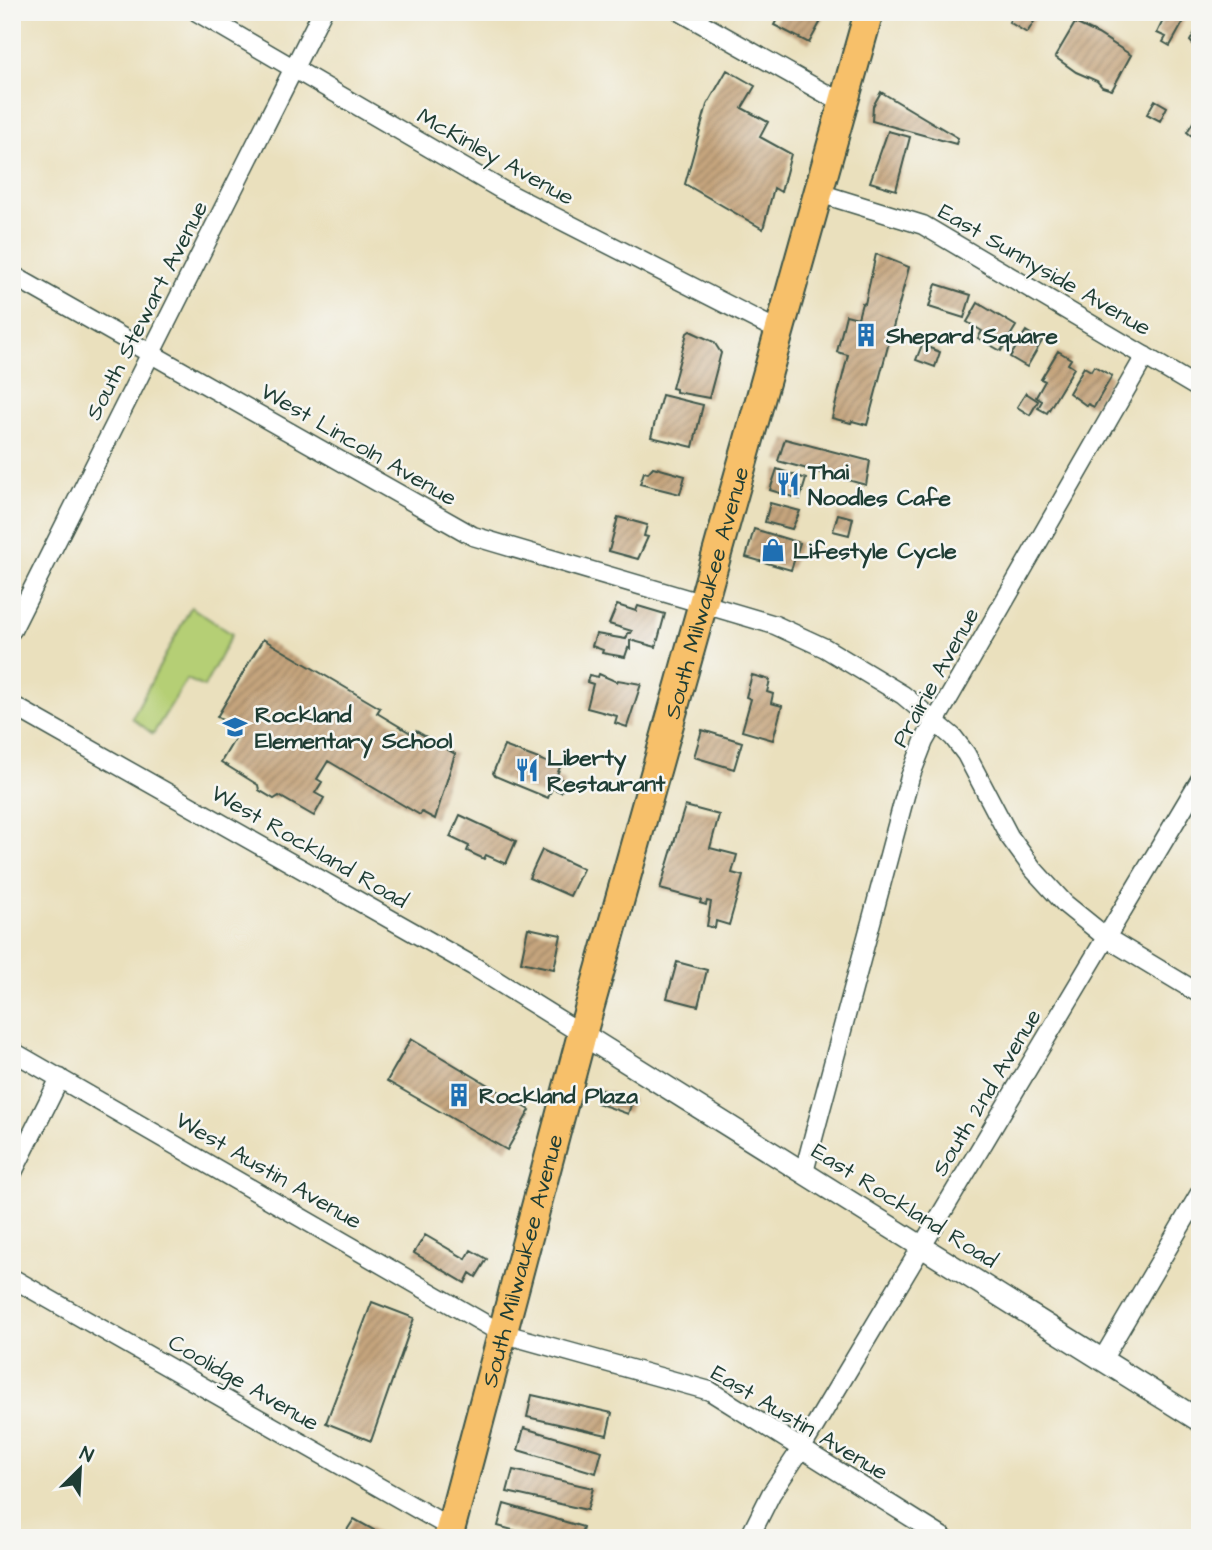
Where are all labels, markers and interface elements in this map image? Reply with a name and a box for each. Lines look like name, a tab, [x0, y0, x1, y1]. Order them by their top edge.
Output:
street label: McKinley Avenue	[411, 100, 580, 214]
street label: South Stewart Avenue	[78, 195, 216, 426]
street label: East Sunnyside Avenue	[932, 196, 1157, 345]
place label: Shepard Square	[885, 320, 1058, 352]
building icon: Shepard Square	[852, 321, 880, 349]
street label: West Lincoln Avenue	[255, 376, 462, 514]
place label: Thai Noodles Cafe	[807, 456, 952, 514]
street label: South Milwaukee Avenue	[656, 463, 758, 723]
restaurant icon: Thai Noodles Cafe	[774, 470, 802, 498]
place label: Lifestyle Cycle	[793, 535, 957, 569]
shop icon: Lifestyle Cycle	[759, 536, 787, 564]
street label: Prairie Avenue	[884, 602, 987, 753]
place label: Rockland Elementary School	[255, 699, 453, 759]
school or university icon: Rockland Elementary School	[221, 713, 249, 741]
place label: Liberty Restaurant	[547, 742, 666, 800]
restaurant icon: Liberty Restaurant	[513, 756, 541, 784]
street label: West Rockland Road	[205, 777, 414, 917]
street label: South 2nd Avenue	[924, 1003, 1049, 1182]
place label: Rockland Plaza	[479, 1080, 638, 1112]
building icon: Rockland Plaza	[445, 1081, 473, 1109]
street label: West Austin Avenue	[169, 1104, 368, 1237]
street label: South Milwaukee Avenue	[474, 1131, 572, 1391]
street label: East Rockland Road	[805, 1136, 1004, 1276]
street label: Coolidge Avenue	[162, 1327, 325, 1440]
street label: East Austin Avenue	[705, 1357, 894, 1488]
north arrow	[46, 1434, 116, 1504]
text: N	[75, 1440, 97, 1470]

